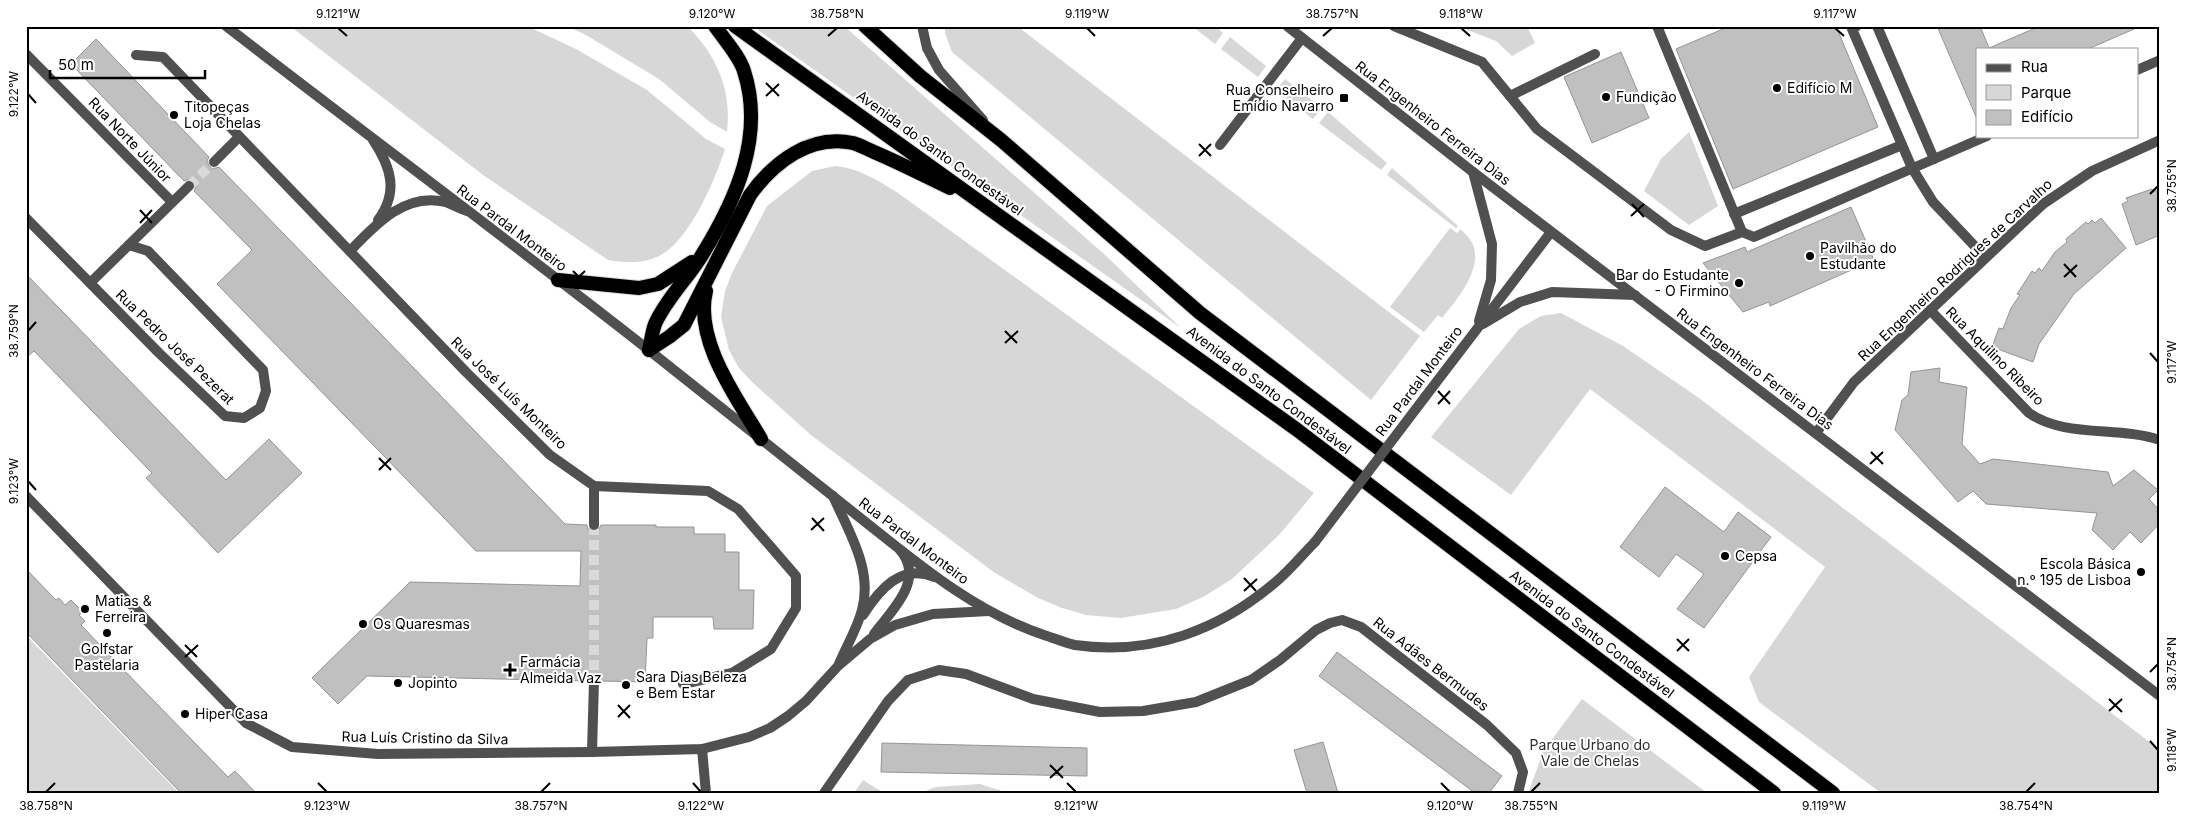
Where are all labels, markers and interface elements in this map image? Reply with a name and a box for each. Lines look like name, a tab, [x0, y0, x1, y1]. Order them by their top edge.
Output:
text: 9.121°W	[316, 6, 360, 21]
text: 9.120°W	[689, 6, 735, 21]
text: 38.758°N	[810, 6, 864, 21]
text: 9.119°W	[1065, 6, 1109, 21]
text: 38.757°N	[1305, 6, 1359, 21]
text: 9.118°W	[1439, 6, 1483, 21]
text: 9.117°W	[1813, 6, 1857, 21]
scale bar	[50, 48, 205, 80]
legend	[1976, 48, 2138, 138]
text: 50 m	[58, 55, 94, 74]
street label: Rua Engenheiro Ferreira Dias	[1353, 57, 1514, 188]
text: Rua	[2021, 57, 2048, 76]
text: 9.122°W	[6, 71, 21, 117]
place label: Edifício M	[1787, 79, 1852, 96]
place label: Rua Conselheiro Emídio Navarro	[1226, 81, 1334, 114]
marker: Edifício M	[1771, 82, 1783, 94]
text: Parque	[2021, 83, 2071, 102]
street label: Avenida do Santo Condestável	[854, 86, 1027, 219]
place label: Fundição	[1616, 88, 1677, 105]
marker: Fundição	[1600, 91, 1612, 103]
marker: Rua Conselheiro Emídio Navarro	[1338, 92, 1350, 104]
street label: Rua Norte Júnior	[85, 94, 175, 186]
place label: Titopeças Loja Chelas	[184, 98, 261, 131]
text: Edifício	[2021, 107, 2073, 126]
marker: Titopeças Loja Chelas	[168, 109, 180, 121]
text: 38.755°N	[2164, 159, 2179, 213]
street label: Rua Engenheiro Rodrigues de Carvalho	[1854, 175, 2055, 364]
street label: Rua Pardal Monteiro	[454, 181, 571, 275]
place label: Pavilhão do Estudante	[1820, 239, 1897, 272]
marker: Pavilhão do Estudante	[1804, 250, 1816, 262]
place label: Bar do Estudante - O Firmino	[1616, 266, 1729, 299]
marker: Bar do Estudante - O Firmino	[1733, 277, 1745, 289]
street label: Rua Pedro José Pezerat	[113, 286, 238, 408]
street label: Rua Aquilino Ribeiro	[1943, 303, 2048, 408]
text: 38.759°N	[6, 304, 21, 358]
street label: Rua Engenheiro Ferreira Dias	[1674, 304, 1837, 433]
street label: Avenida do Santo Condestável	[1184, 322, 1355, 457]
street label: Rua Pardal Monteiro	[1372, 322, 1466, 439]
street label: Rua José Luís Monteiro	[448, 333, 571, 452]
text: 9.117°W	[2164, 340, 2179, 384]
text: 9.123°W	[6, 458, 21, 504]
street label: Rua Pardal Monteiro	[856, 494, 973, 588]
place label: Cepsa	[1735, 547, 1777, 564]
marker: Cepsa	[1719, 550, 1731, 562]
place label: Escola Básica n.º 195 de Lisboa	[2017, 555, 2131, 588]
street label: Avenida do Santo Condestável	[1507, 566, 1678, 701]
marker: Escola Básica n.º 195 de Lisboa	[2135, 566, 2147, 578]
place label: Matias & Ferreira	[95, 592, 152, 625]
marker: Matias & Ferreira	[79, 603, 91, 615]
street label: Rua Adães Bermudes	[1370, 613, 1493, 714]
place label: Os Quaresmas	[373, 615, 470, 632]
marker: Os Quaresmas	[357, 618, 369, 630]
marker: Golfstar Pastelaria	[101, 627, 113, 639]
text: 38.754°N	[2164, 637, 2179, 691]
place label: Golfstar Pastelaria	[75, 640, 139, 673]
place label: Farmácia Almeida Vaz	[520, 653, 602, 686]
marker: Farmácia Almeida Vaz	[504, 664, 516, 676]
place label: Sara Dias Beleza e Bem Estar	[636, 668, 747, 701]
place label: Jopinto	[408, 674, 457, 691]
marker: Jopinto	[392, 677, 404, 689]
marker: Sara Dias Beleza e Bem Estar	[620, 679, 632, 691]
place label: Hiper Casa	[195, 705, 268, 722]
marker: Hiper Casa	[179, 708, 191, 720]
street label: Rua Luís Cristino da Silva	[341, 728, 509, 747]
text: 9.118°W	[2164, 728, 2179, 772]
park label: Parque Urbano do Vale de Chelas	[1530, 736, 1650, 769]
text: 38.758°N	[19, 798, 73, 813]
text: 9.123°W	[304, 798, 350, 813]
text: 38.757°N	[514, 798, 568, 813]
text: 9.122°W	[678, 798, 724, 813]
text: 9.121°W	[1054, 798, 1098, 813]
text: 9.120°W	[1427, 798, 1473, 813]
text: 38.755°N	[1504, 798, 1558, 813]
text: 9.119°W	[1802, 798, 1846, 813]
text: 38.754°N	[1999, 798, 2053, 813]

